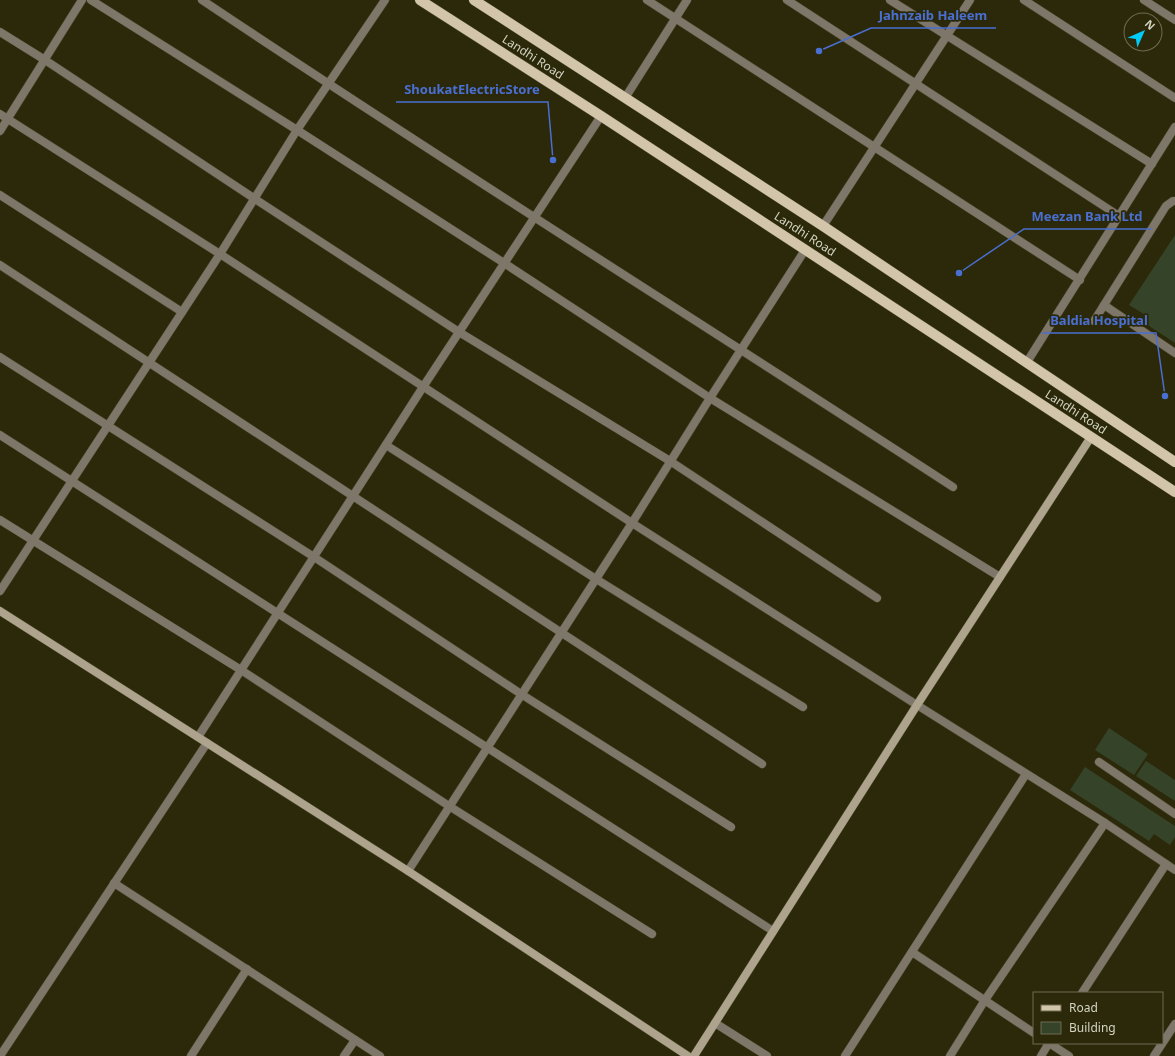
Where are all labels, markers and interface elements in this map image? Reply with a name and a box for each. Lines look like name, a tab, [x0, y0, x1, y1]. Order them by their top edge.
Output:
callout: Jahnzaib Haleem	[871, 3, 996, 28]
text: Jahnzaib Haleem	[878, 6, 987, 24]
north arrow	[1123, 12, 1163, 52]
text: N	[1142, 16, 1159, 33]
street label: Landhi Road	[499, 30, 567, 83]
callout: ShoukatElectricStore	[396, 77, 548, 102]
text: ShoukatElectricStore	[404, 80, 540, 98]
callout: Meezan Bank Ltd	[1024, 204, 1151, 229]
street label: Landhi Road	[771, 207, 839, 260]
text: Meezan Bank Ltd	[1031, 207, 1143, 225]
callout: Baldia Hospital	[1042, 308, 1156, 333]
text: Baldia Hospital	[1050, 311, 1148, 329]
street label: Landhi Road	[1042, 385, 1110, 438]
legend	[1033, 992, 1163, 1044]
text: Road	[1069, 999, 1098, 1016]
text: Building	[1069, 1019, 1116, 1036]

